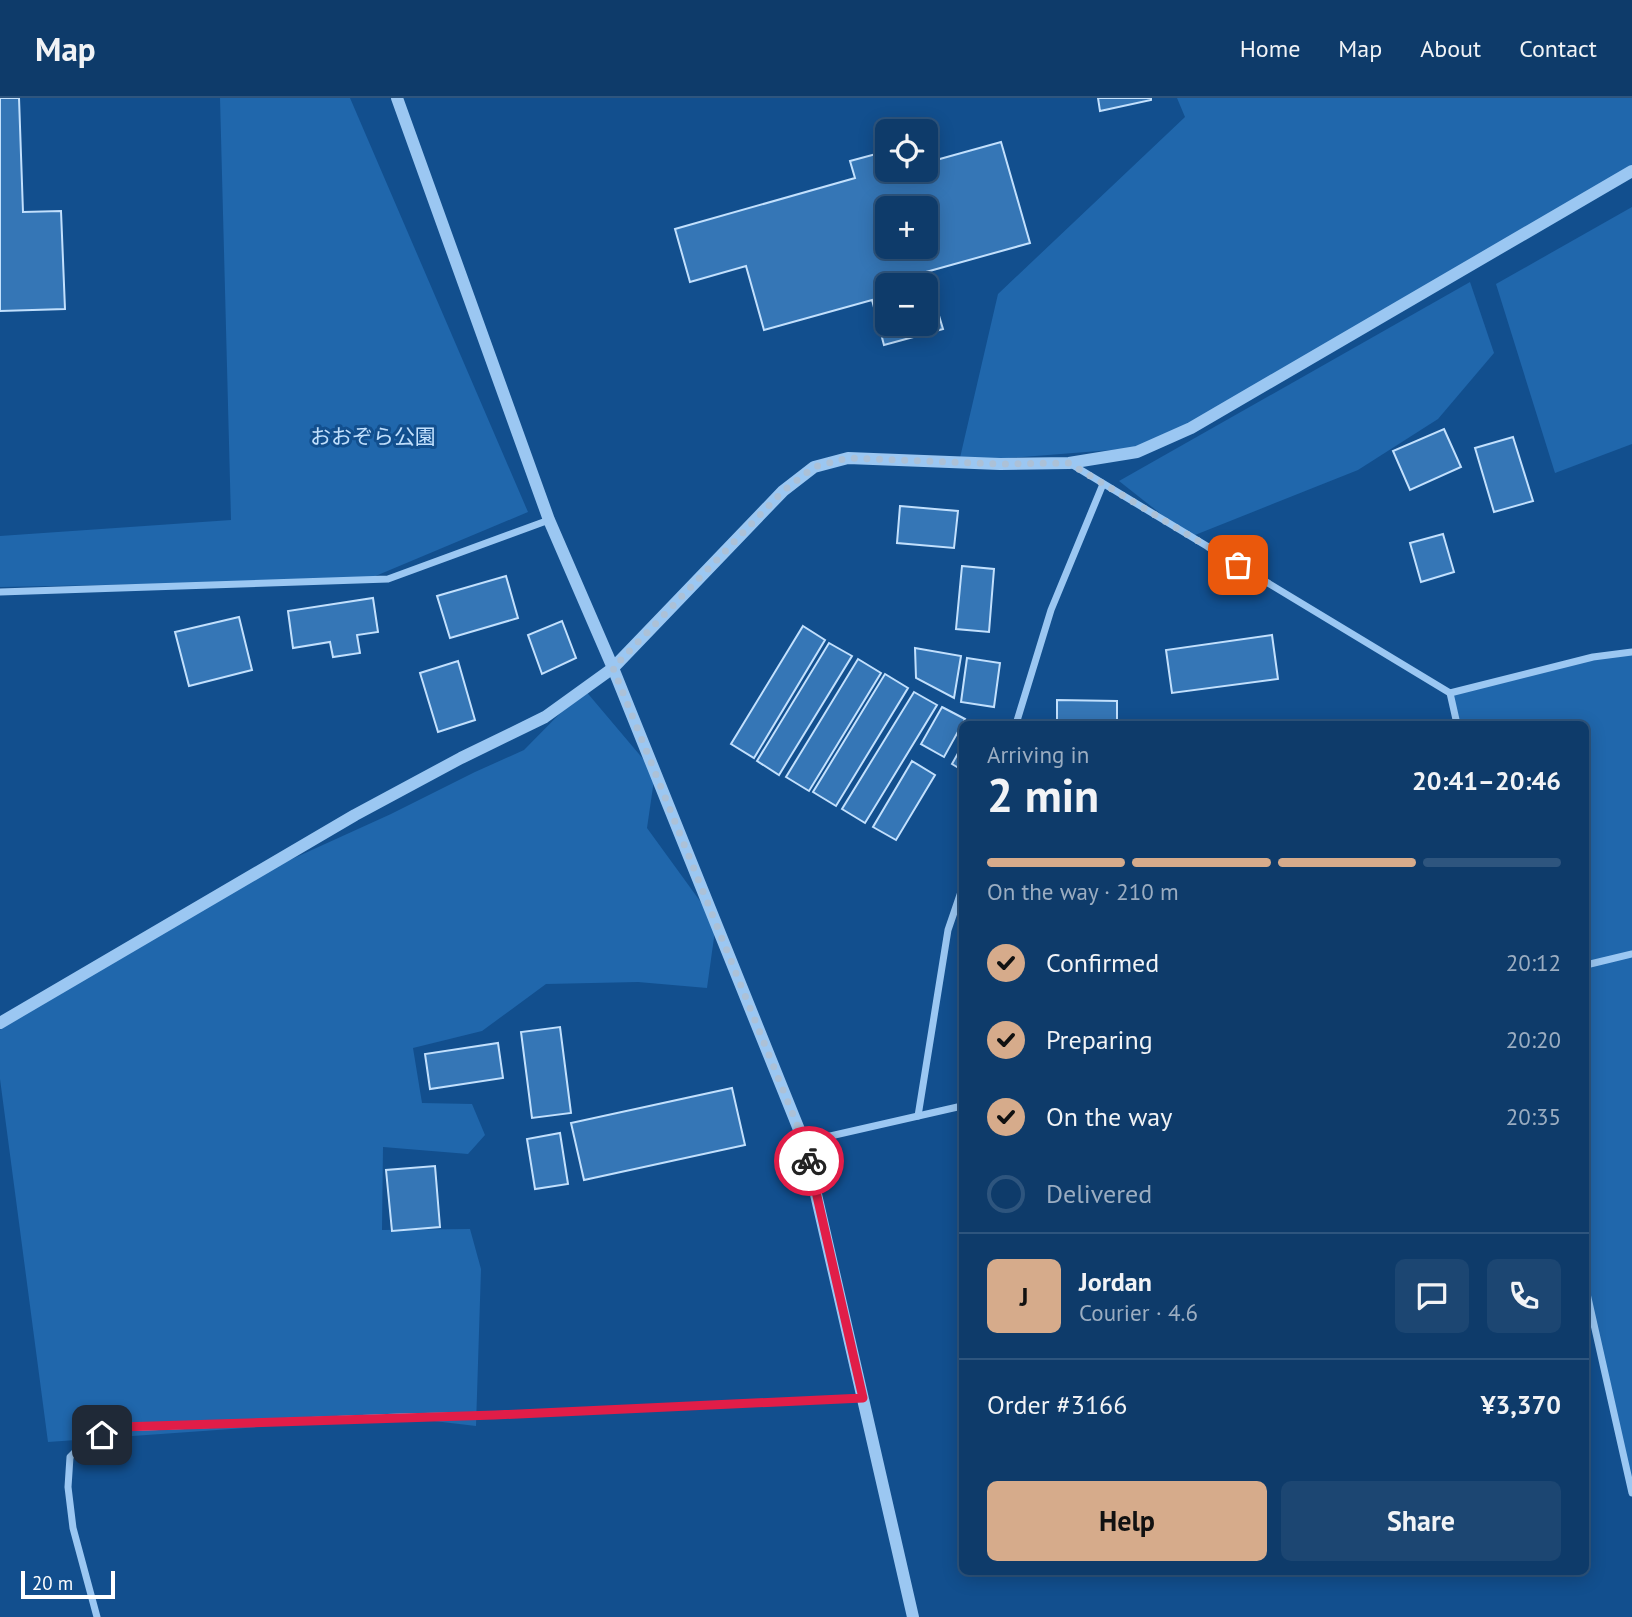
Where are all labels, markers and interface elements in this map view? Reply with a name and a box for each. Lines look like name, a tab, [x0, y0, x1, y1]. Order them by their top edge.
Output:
text: Map	[35, 27, 96, 70]
text: Home	[1240, 33, 1300, 64]
text: Map	[1338, 33, 1382, 64]
text: About	[1420, 33, 1481, 64]
text: Contact	[1519, 33, 1597, 64]
map controls	[875, 119, 938, 336]
button: locate	[875, 119, 938, 182]
button: +	[875, 196, 938, 259]
button: −	[875, 273, 938, 336]
park label: おおぞら公園	[310, 423, 436, 450]
pin	[1208, 535, 1268, 595]
icon: bag	[1219, 546, 1257, 584]
text: Arriving in	[987, 740, 1089, 769]
text: 20:41–20:46	[1412, 764, 1561, 797]
text: 2 min	[987, 765, 1099, 825]
text: On the way · 210 m	[987, 877, 1179, 906]
icon: check	[987, 944, 1025, 982]
text: Confirmed	[1046, 946, 1159, 979]
text: 20:12	[1506, 948, 1561, 977]
icon: check	[987, 1021, 1025, 1059]
text: Preparing	[1046, 1023, 1153, 1056]
text: 20:20	[1506, 1025, 1561, 1054]
icon: check	[987, 1098, 1025, 1136]
text: On the way	[1046, 1100, 1172, 1133]
text: 20:35	[1506, 1102, 1561, 1131]
courier	[774, 1126, 844, 1196]
icon: bike	[790, 1142, 828, 1180]
text: Delivered	[1046, 1177, 1152, 1210]
button: chat	[1395, 1259, 1469, 1333]
button: phone	[1487, 1259, 1561, 1333]
text: Jordan	[1079, 1265, 1152, 1298]
text: J	[1020, 1280, 1028, 1313]
text: Courier · 4.6	[1079, 1298, 1198, 1327]
text: Order #3166	[987, 1388, 1127, 1421]
text: ¥3,370	[1481, 1388, 1561, 1421]
pin	[72, 1405, 132, 1465]
icon: home	[83, 1416, 121, 1454]
button: Help	[987, 1481, 1267, 1561]
button: Share	[1281, 1481, 1561, 1561]
scale bar	[21, 1568, 116, 1600]
text: 20 m	[32, 1571, 73, 1595]

